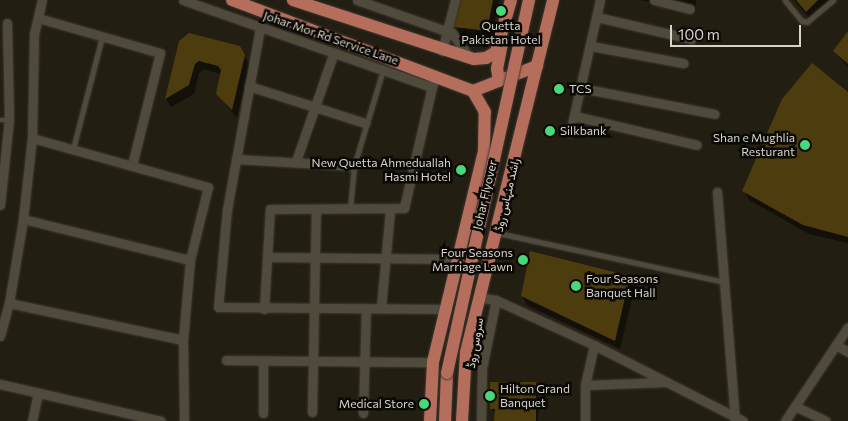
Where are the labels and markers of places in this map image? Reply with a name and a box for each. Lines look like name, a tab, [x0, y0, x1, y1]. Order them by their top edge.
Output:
marker: Quetta Pakistan Hotel	[495, 5, 507, 17]
place label: Quetta Pakistan Hotel	[461, 19, 541, 47]
place label: TCS	[569, 82, 592, 96]
marker: TCS	[553, 83, 565, 95]
place label: Silkbank	[560, 124, 606, 138]
marker: Silkbank	[544, 125, 556, 137]
place label: Shan e Mughlia Resturant	[713, 131, 795, 159]
marker: Shan e Mughlia Resturant	[799, 139, 811, 151]
place label: New Quetta Ahmeduallah Hasmi Hotel	[312, 156, 451, 184]
marker: New Quetta Ahmeduallah Hasmi Hotel	[455, 164, 467, 176]
place label: Four Seasons Marriage Lawn	[432, 246, 513, 274]
marker: Four Seasons Marriage Lawn	[517, 254, 529, 266]
place label: Four Seasons Banquet Hall	[586, 272, 658, 300]
marker: Four Seasons Banquet Hall	[570, 280, 582, 292]
place label: Hilton Grand Banquet	[500, 382, 570, 410]
marker: Hilton Grand Banquet	[484, 390, 496, 402]
place label: Medical Store	[339, 397, 414, 411]
marker: Medical Store	[418, 398, 430, 410]

